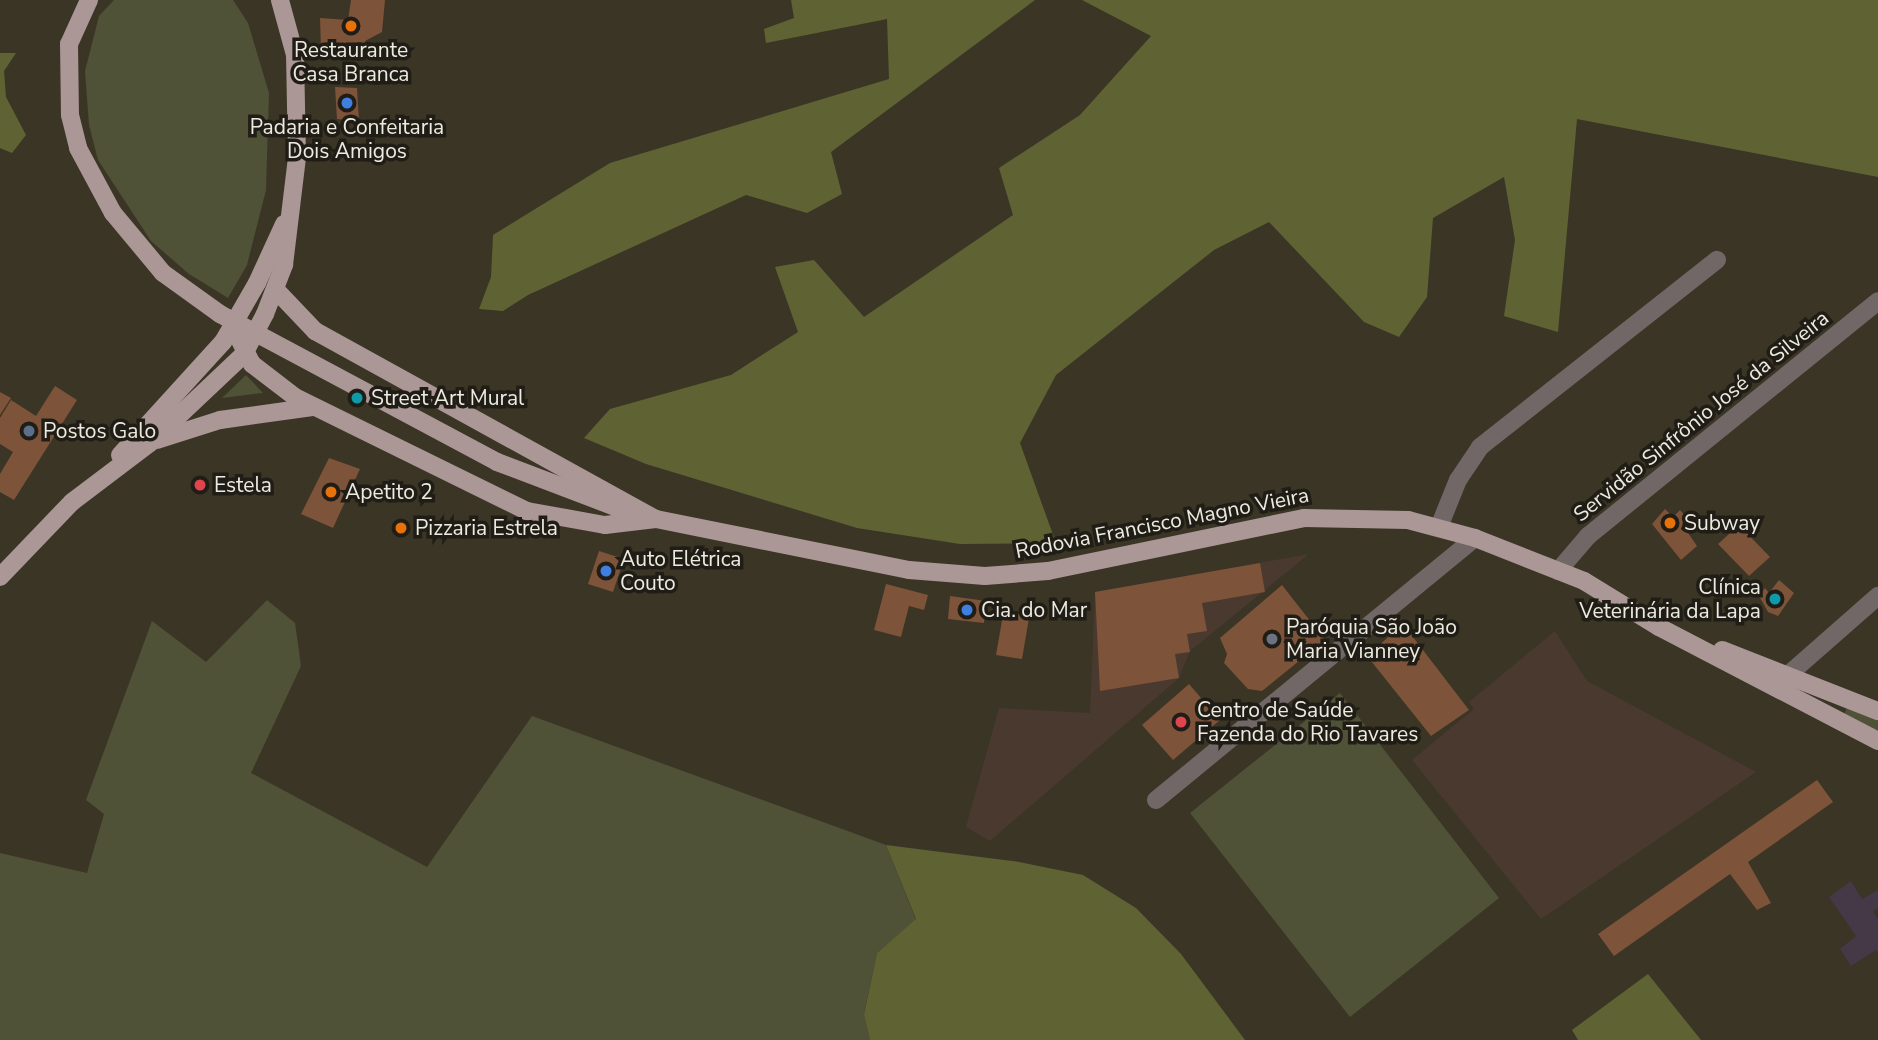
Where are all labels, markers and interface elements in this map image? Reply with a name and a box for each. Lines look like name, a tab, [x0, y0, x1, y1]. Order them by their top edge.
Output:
marker: Restaurante Casa Branca	[343, 18, 359, 34]
place label: Restaurante Casa Branca	[293, 37, 409, 87]
marker: Padaria e Confeitaria Dois Amigos	[339, 95, 355, 111]
place label: Padaria e Confeitaria Dois Amigos	[250, 114, 444, 164]
street label: Servidão Sinfrônio José da Silveira	[1568, 305, 1834, 527]
place label: Street Art Mural	[371, 385, 524, 411]
marker: Street Art Mural	[349, 390, 365, 406]
place label: Postos Galo	[43, 418, 156, 444]
marker: Postos Galo	[21, 423, 37, 439]
place label: Estela	[214, 472, 272, 498]
marker: Estela	[192, 477, 208, 493]
place label: Apetito 2	[345, 479, 433, 505]
street label: Rodovia Francisco Magno Vieira	[1013, 482, 1311, 564]
marker: Apetito 2	[323, 484, 339, 500]
place label: Subway	[1684, 510, 1760, 536]
place label: Pizzaria Estrela	[415, 515, 558, 541]
marker: Subway	[1662, 515, 1678, 531]
marker: Pizzaria Estrela	[393, 520, 409, 536]
place label: Auto Elétrica Couto	[620, 546, 741, 596]
marker: Auto Elétrica Couto	[598, 563, 614, 579]
place label: Clínica Veterinária da Lapa	[1579, 574, 1761, 624]
marker: Clínica Veterinária da Lapa	[1767, 591, 1783, 607]
place label: Cia. do Mar	[981, 597, 1087, 623]
marker: Cia. do Mar	[959, 602, 975, 618]
place label: Paróquia São João Maria Vianney	[1286, 614, 1457, 664]
marker: Paróquia São João Maria Vianney	[1264, 631, 1280, 647]
place label: Centro de Saúde Fazenda do Rio Tavares	[1197, 697, 1418, 747]
marker: Centro de Saúde Fazenda do Rio Tavares	[1171, 712, 1191, 732]

